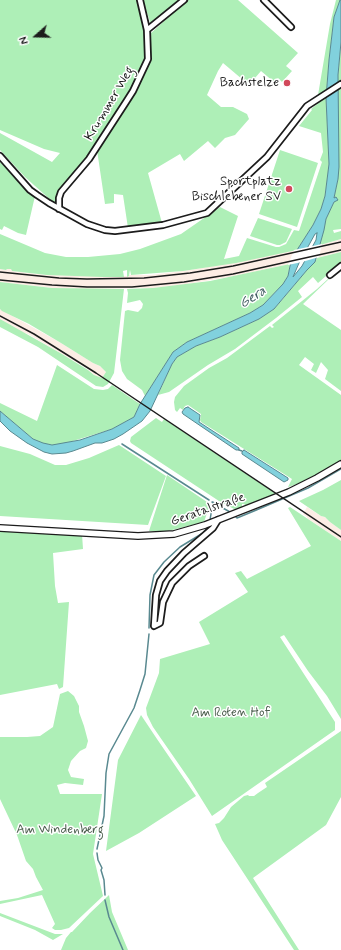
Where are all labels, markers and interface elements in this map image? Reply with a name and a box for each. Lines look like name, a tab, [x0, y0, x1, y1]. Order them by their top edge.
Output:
north arrow	[16, 16, 56, 56]
text: N	[17, 34, 33, 46]
street label: Krummer Weg	[82, 64, 138, 144]
place label: Bachstelze	[220, 75, 279, 91]
marker: Bachstelze	[282, 78, 292, 88]
place label: Sportplatz Bischlebener SV	[192, 174, 281, 205]
marker: Sportplatz Bischlebener SV	[284, 184, 294, 194]
water label: Gera	[237, 283, 269, 313]
street label: Geratalstraße	[169, 490, 247, 530]
park label: Am Roten Hof	[192, 705, 270, 721]
park label: Am Windenberg	[16, 822, 104, 838]

